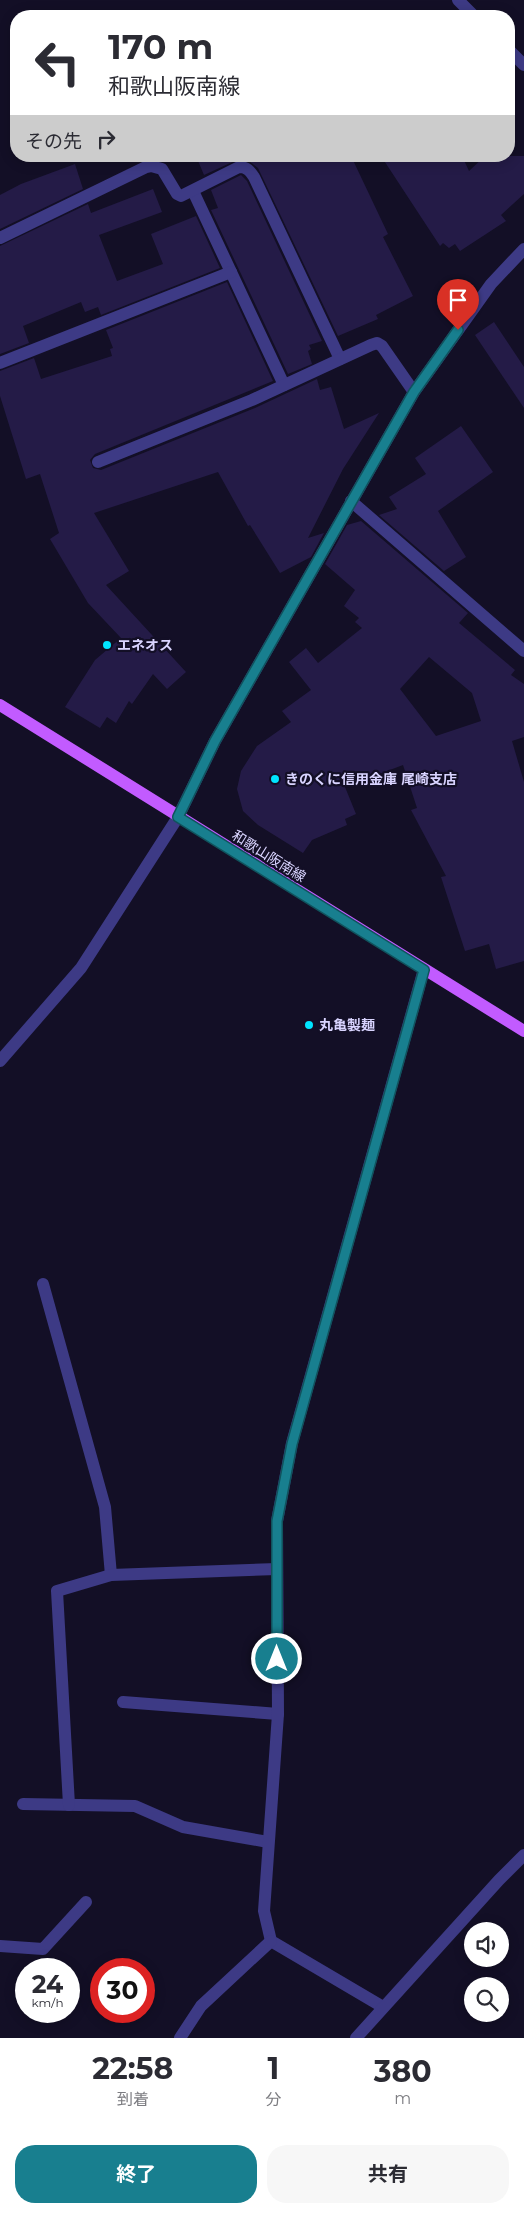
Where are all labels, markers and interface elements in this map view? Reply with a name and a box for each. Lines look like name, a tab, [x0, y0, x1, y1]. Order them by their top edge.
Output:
text: 170 m	[108, 25, 213, 68]
icon: left	[25, 30, 90, 95]
text: 和歌山阪南線	[108, 73, 240, 100]
icon: right	[92, 125, 120, 153]
text: その先	[25, 130, 82, 153]
pin	[437, 279, 479, 330]
icon: arrive	[444, 286, 472, 314]
place label: エネオス	[117, 636, 173, 654]
marker: エネオス	[101, 639, 113, 651]
place label: きのくに信用金庫 尾崎支店	[285, 770, 457, 788]
marker: きのくに信用金庫 尾崎支店	[269, 773, 281, 785]
street label: 和歌山阪南線	[229, 826, 309, 886]
place label: 丸亀製麺	[319, 1016, 375, 1034]
marker: 丸亀製麺	[303, 1019, 315, 1031]
position arrow	[250, 1632, 302, 1684]
map controls	[464, 1922, 509, 2022]
button: sound	[464, 1922, 509, 1967]
speed limit sign: 30	[90, 1958, 155, 2023]
text: 24	[32, 1969, 63, 1999]
button: search	[464, 1977, 509, 2022]
text: km/h	[31, 1995, 64, 2010]
text: 22:58	[92, 2050, 173, 2087]
text: 1	[268, 2050, 279, 2087]
text: 380	[374, 2053, 432, 2090]
text: m	[394, 2089, 411, 2108]
text: 到着	[117, 2090, 149, 2109]
text: 分	[265, 2090, 282, 2109]
button: 終了	[15, 2145, 257, 2203]
button: 共有	[267, 2145, 509, 2203]

